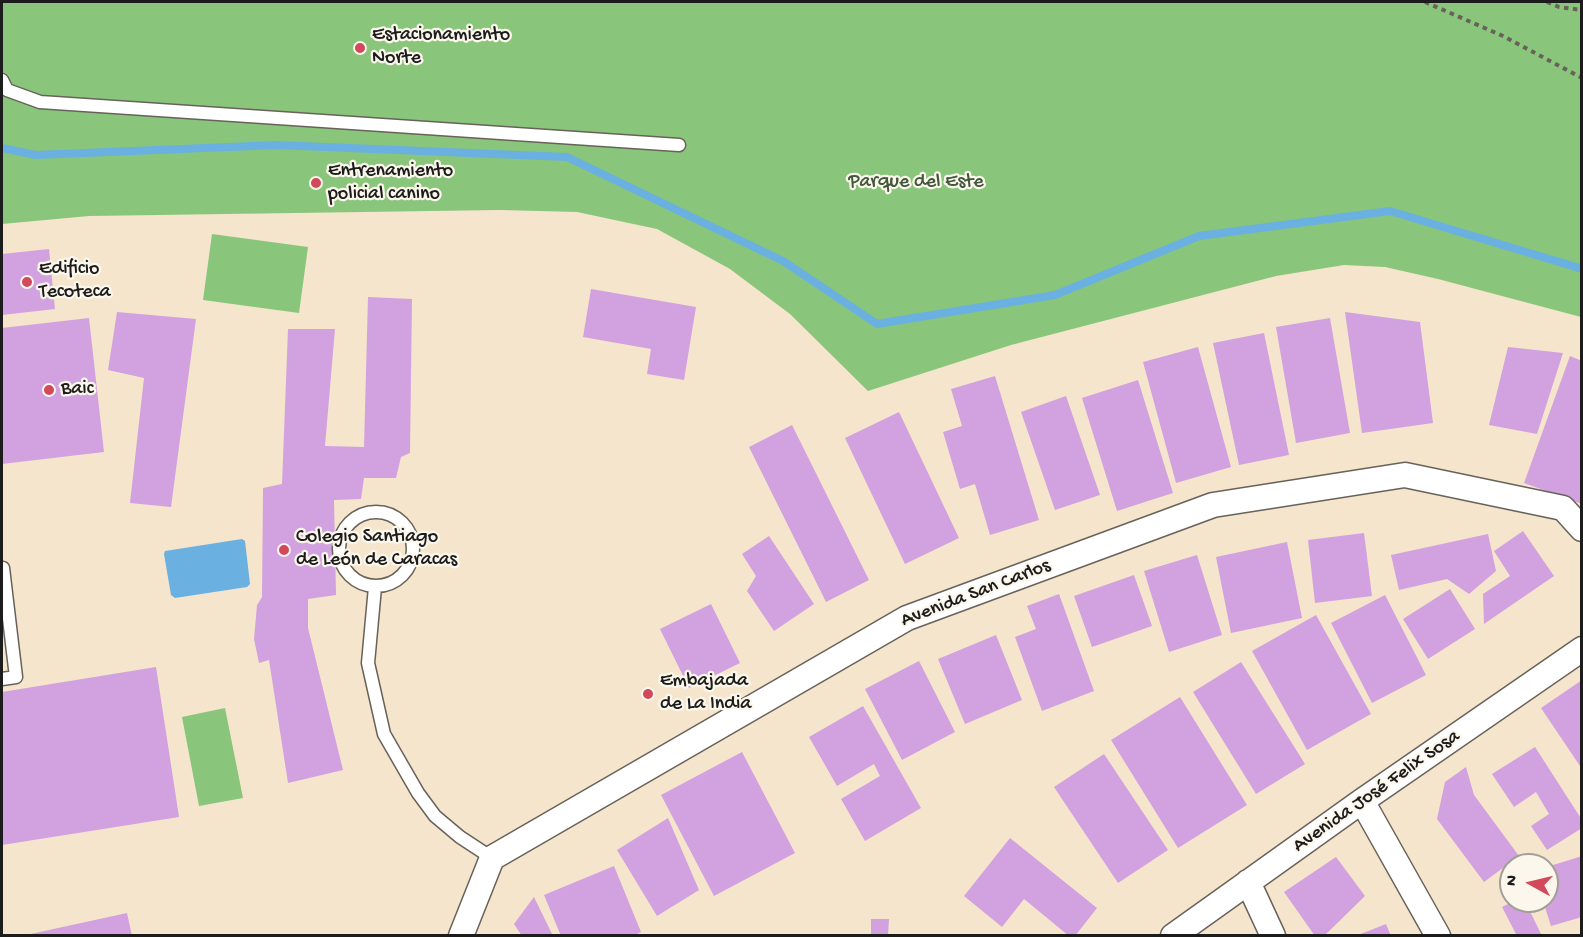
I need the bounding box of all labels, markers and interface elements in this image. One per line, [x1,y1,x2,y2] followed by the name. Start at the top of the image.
[372,24,510,71] place label: Estacionamiento Norte
[353,41,367,55] marker: Estacionamiento Norte
[328,160,453,207] place label: Entrenamiento policial canino
[848,171,984,195] park label: Parque del Este
[309,176,323,190] marker: Entrenamiento policial canino
[39,258,111,305] place label: Edificio Tecoteca
[20,275,34,289] marker: Edificio Tecoteca
[61,378,93,402] place label: Baic
[42,383,56,397] marker: Baic
[296,526,457,573] place label: Colegio Santiago de León de Caracas
[277,543,291,557] marker: Colegio Santiago de León de Caracas
[898,554,1054,634] street label: Avenida San Carlos
[660,670,751,717] place label: Embajada de La India
[641,687,655,701] marker: Embajada de La India
[1289,725,1465,859] street label: Avenida José Felix Sosa
[1499,853,1559,913] north arrow
[1503,874,1523,887] text: N

